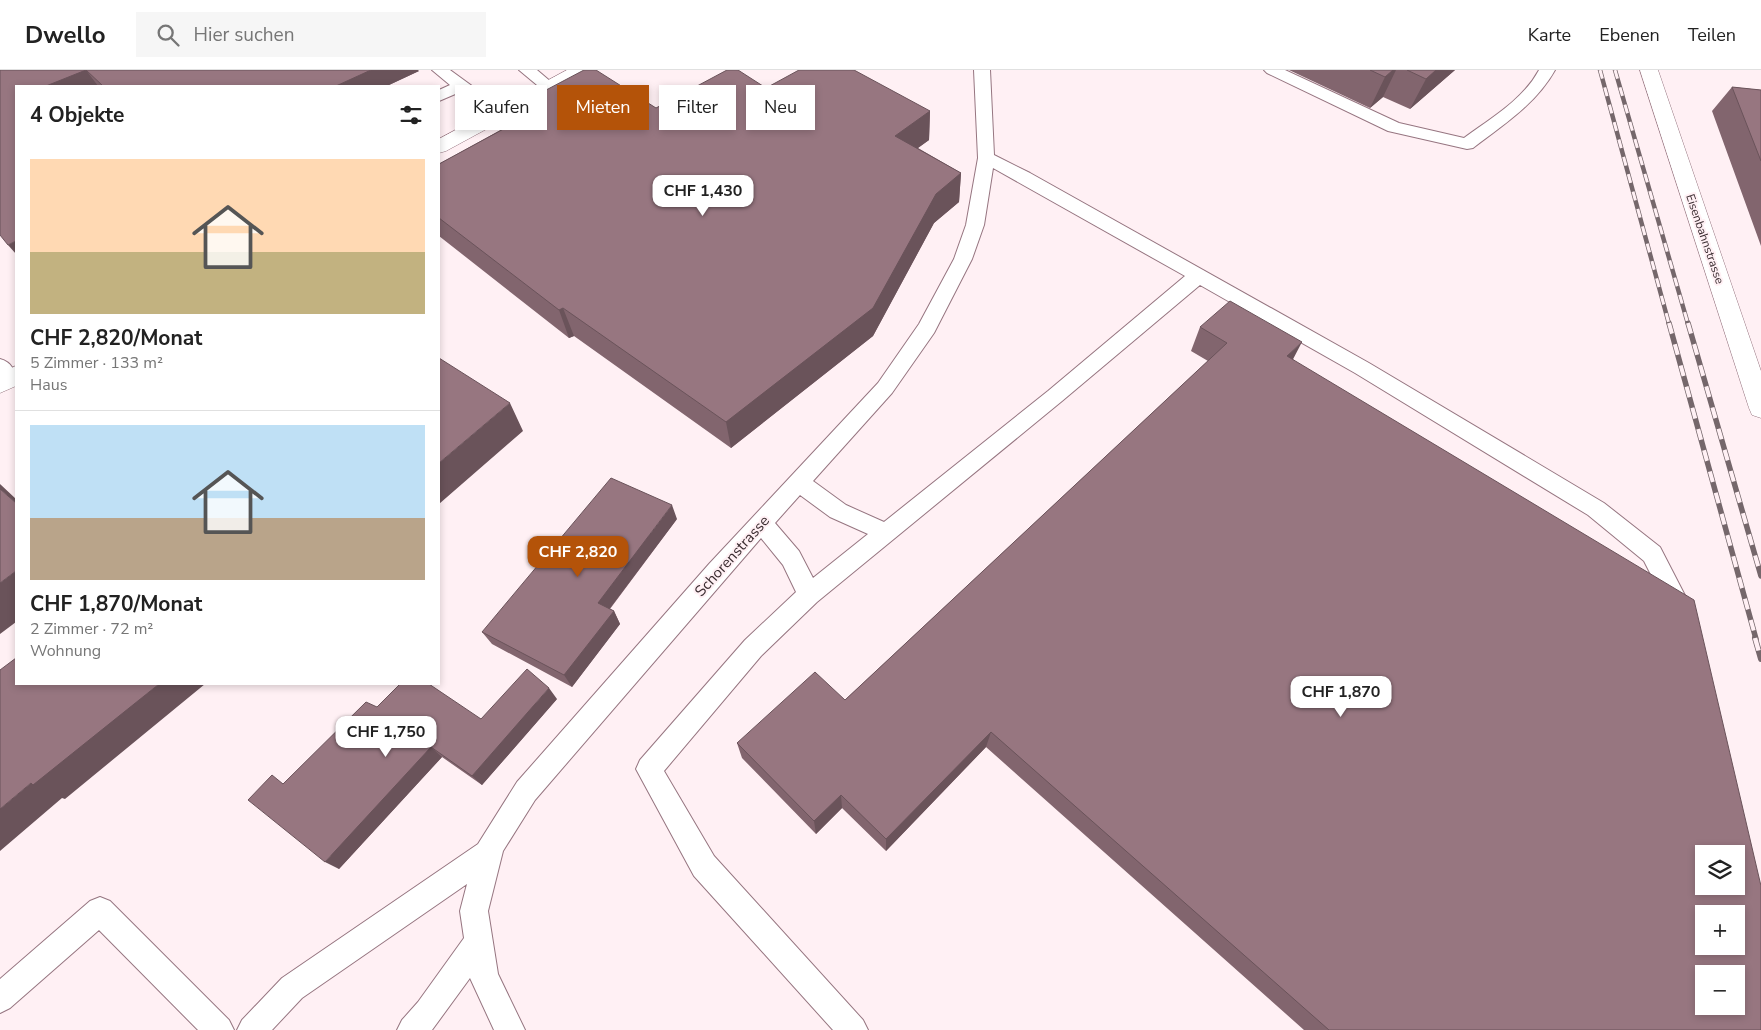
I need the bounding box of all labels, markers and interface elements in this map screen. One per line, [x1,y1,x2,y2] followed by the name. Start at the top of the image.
[136,12,486,57] search box
[25,19,106,51] text: Dwello
[154,21,182,49] icon: search
[194,22,295,48] text: Hier suchen
[1528,23,1571,47] text: Karte
[1599,23,1660,47] text: Ebenen
[1688,23,1736,47] text: Teilen
[455,85,547,130] chip: Kaufen
[557,85,649,130] chip: Mieten
[659,85,736,130] chip: Filter
[746,85,815,130] chip: Neu
[30,101,124,129] text: 4 Objekte
[397,101,425,129] icon: filters
[646,174,760,217] pin: CHF 1,430
[664,180,742,202] text: CHF 1,430
[183,192,273,282] icon: home
[1682,192,1728,286] street label: Eisenbahnstrasse
[30,324,202,352] text: CHF 2,820/Monat
[30,352,163,374] text: 5 Zimmer · 133 m²
[30,374,67,396] text: Haus
[183,457,273,547] icon: home
[690,511,774,601] street label: Schorenstrasse
[521,536,635,578] pin: CHF 2,820
[539,541,617,563] text: CHF 2,820
[30,590,202,618] text: CHF 1,870/Monat
[30,618,153,640] text: 2 Zimmer · 72 m²
[30,640,101,662] text: Wohnung
[1284,676,1398,718] pin: CHF 1,870
[1302,681,1380,703] text: CHF 1,870
[329,716,443,758] pin: CHF 1,750
[347,721,425,743] text: CHF 1,750
[1695,845,1745,1015] map controls
[1695,845,1745,895] button: layers
[1695,905,1745,955] button: +
[1695,965,1745,1015] button: −

